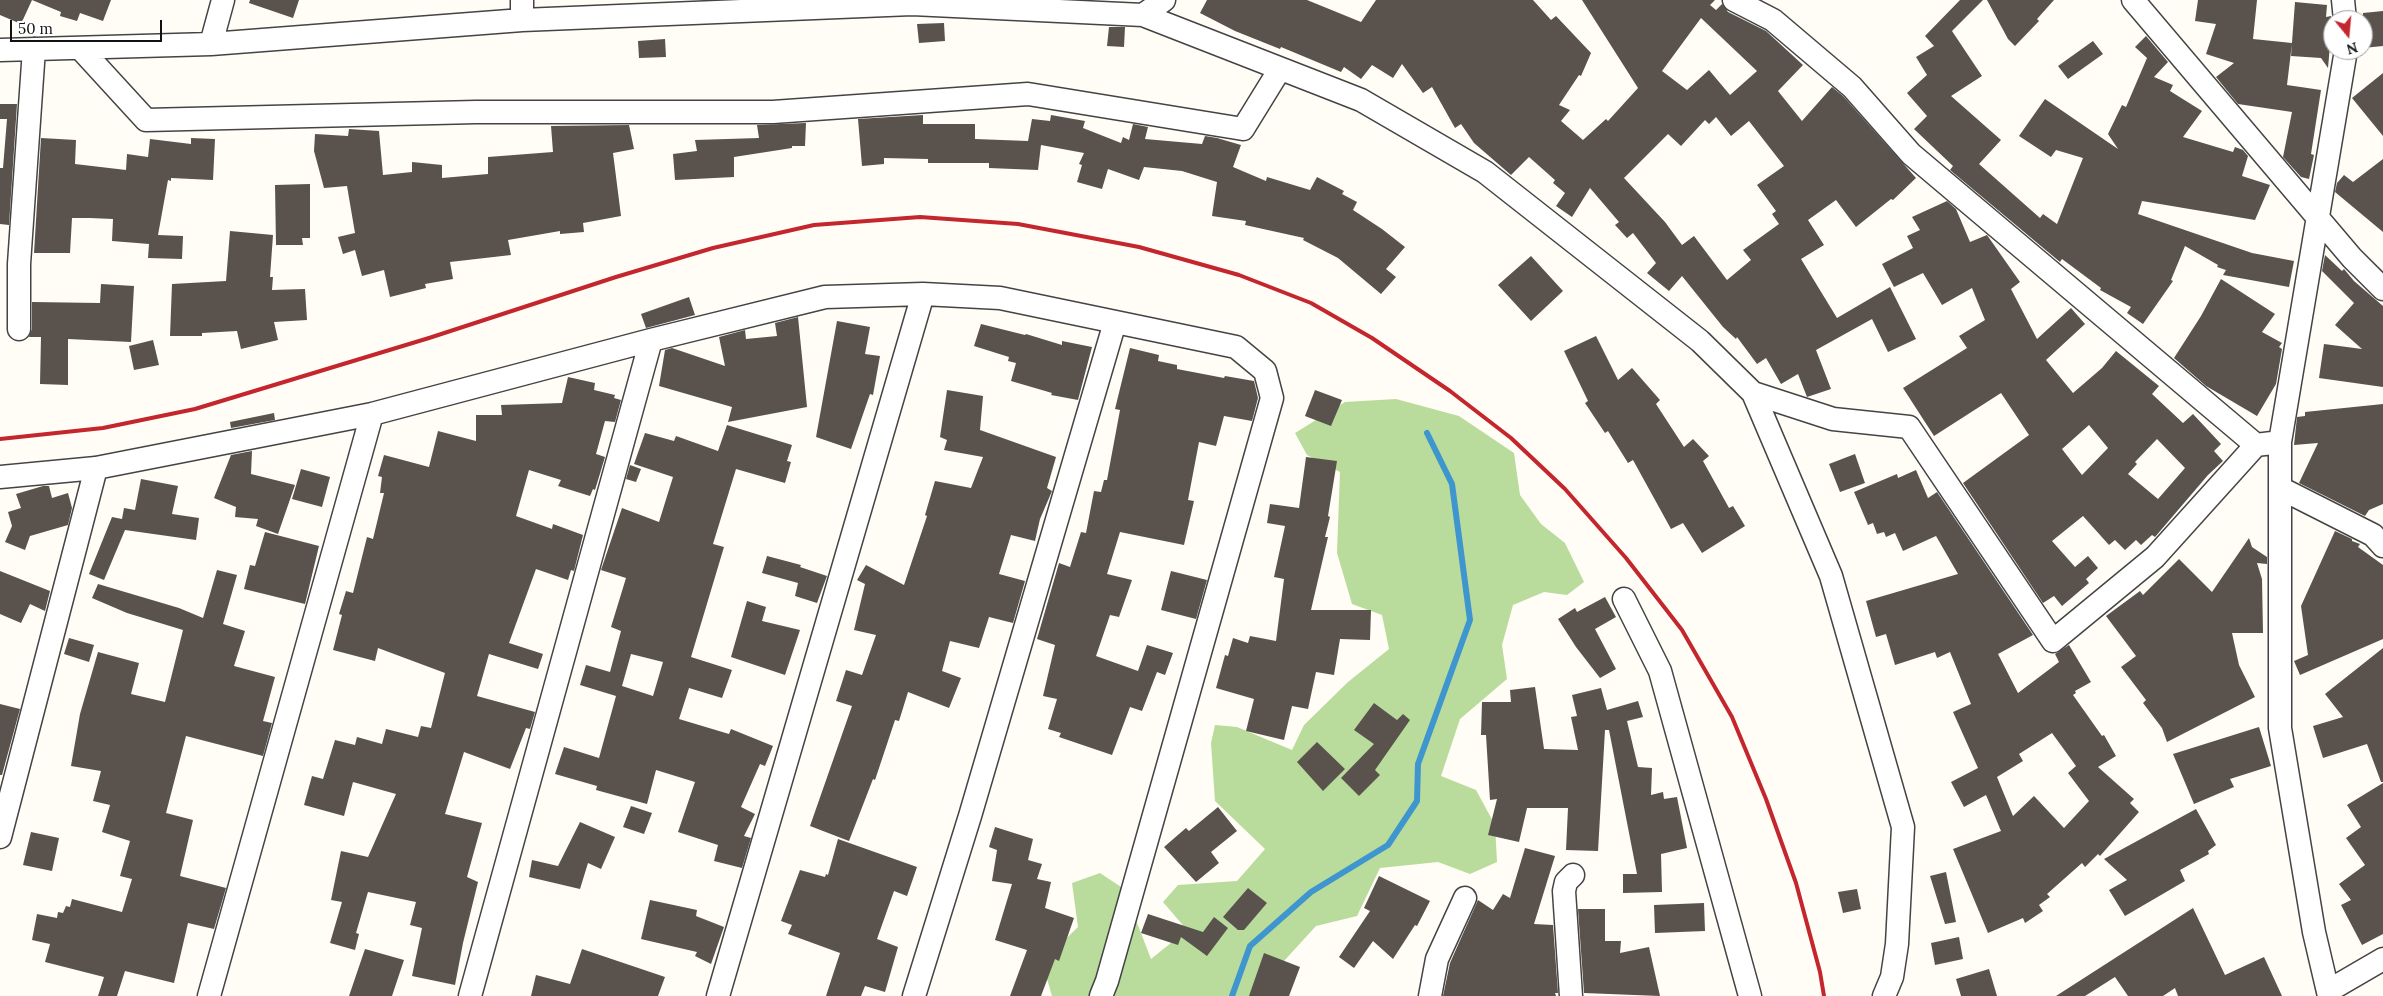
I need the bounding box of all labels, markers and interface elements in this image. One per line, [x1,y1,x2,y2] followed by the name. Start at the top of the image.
[12,10,165,42] scale bar
[2323,10,2373,60] north arrow
[18,19,53,38] text: 50 m
[2344,38,2360,59] text: N

